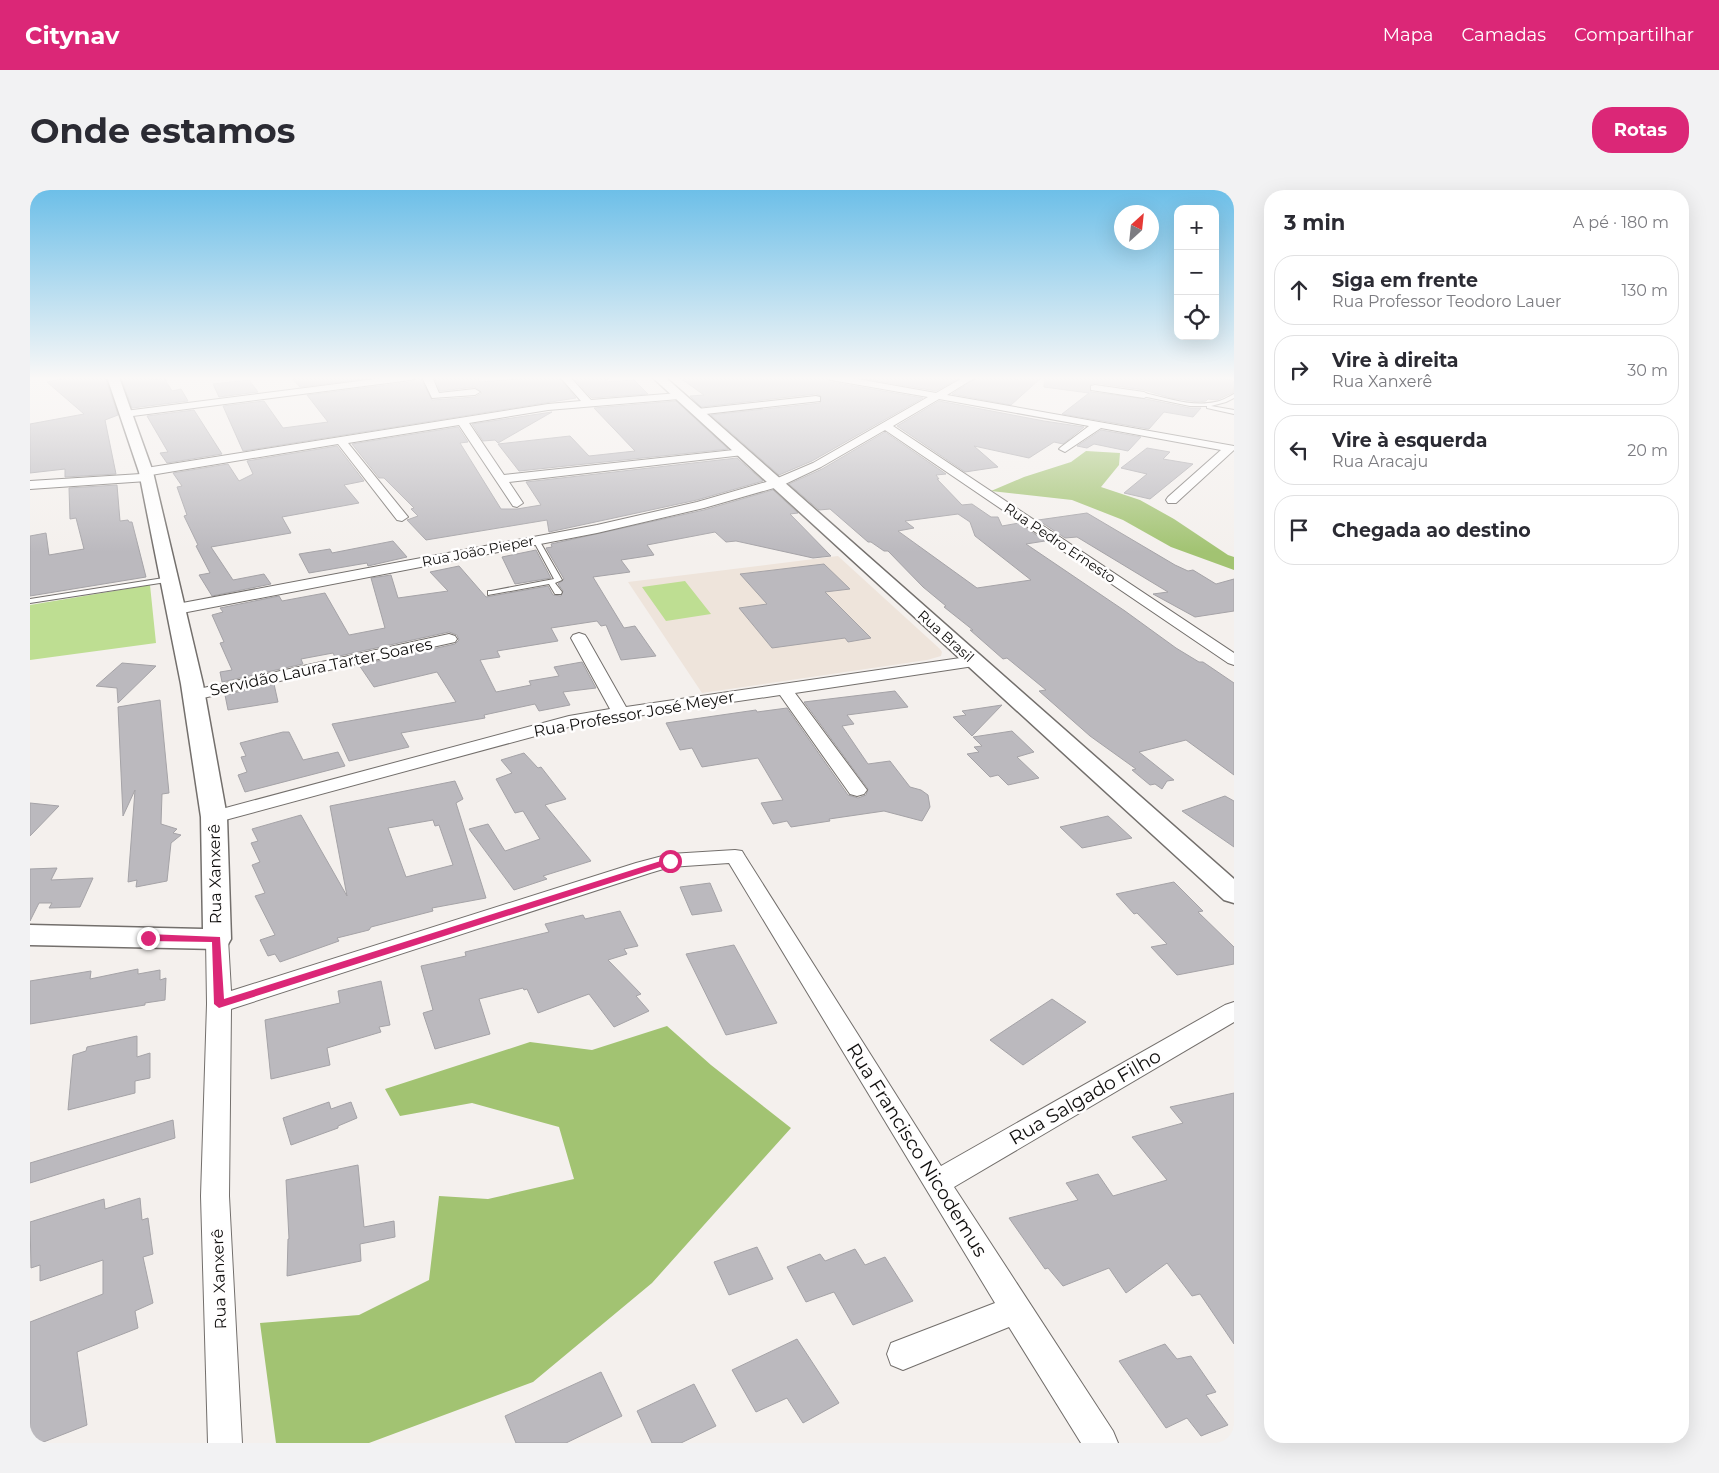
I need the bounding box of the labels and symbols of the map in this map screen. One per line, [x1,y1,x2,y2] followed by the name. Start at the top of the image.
[1114,205,1159,250] north arrow
[1001,499,1120,587] street label: Rua Pedro Ernesto
[420,531,536,571] street label: Rua João Pieper
[914,606,978,666] street label: Rua Brasil
[208,634,434,700] street label: Servidão Laura Tarter Soares
[532,687,736,741] street label: Rua Professor José Meyer
[205,824,225,924] street label: Rua Xanxerê
[659,850,682,873] route start
[137,927,160,950] route end
[842,1039,992,1261] street label: Rua Francisco Nicodemus
[1005,1044,1165,1150] street label: Rua Salgado Filho
[208,1229,230,1329] street label: Rua Xanxerê

